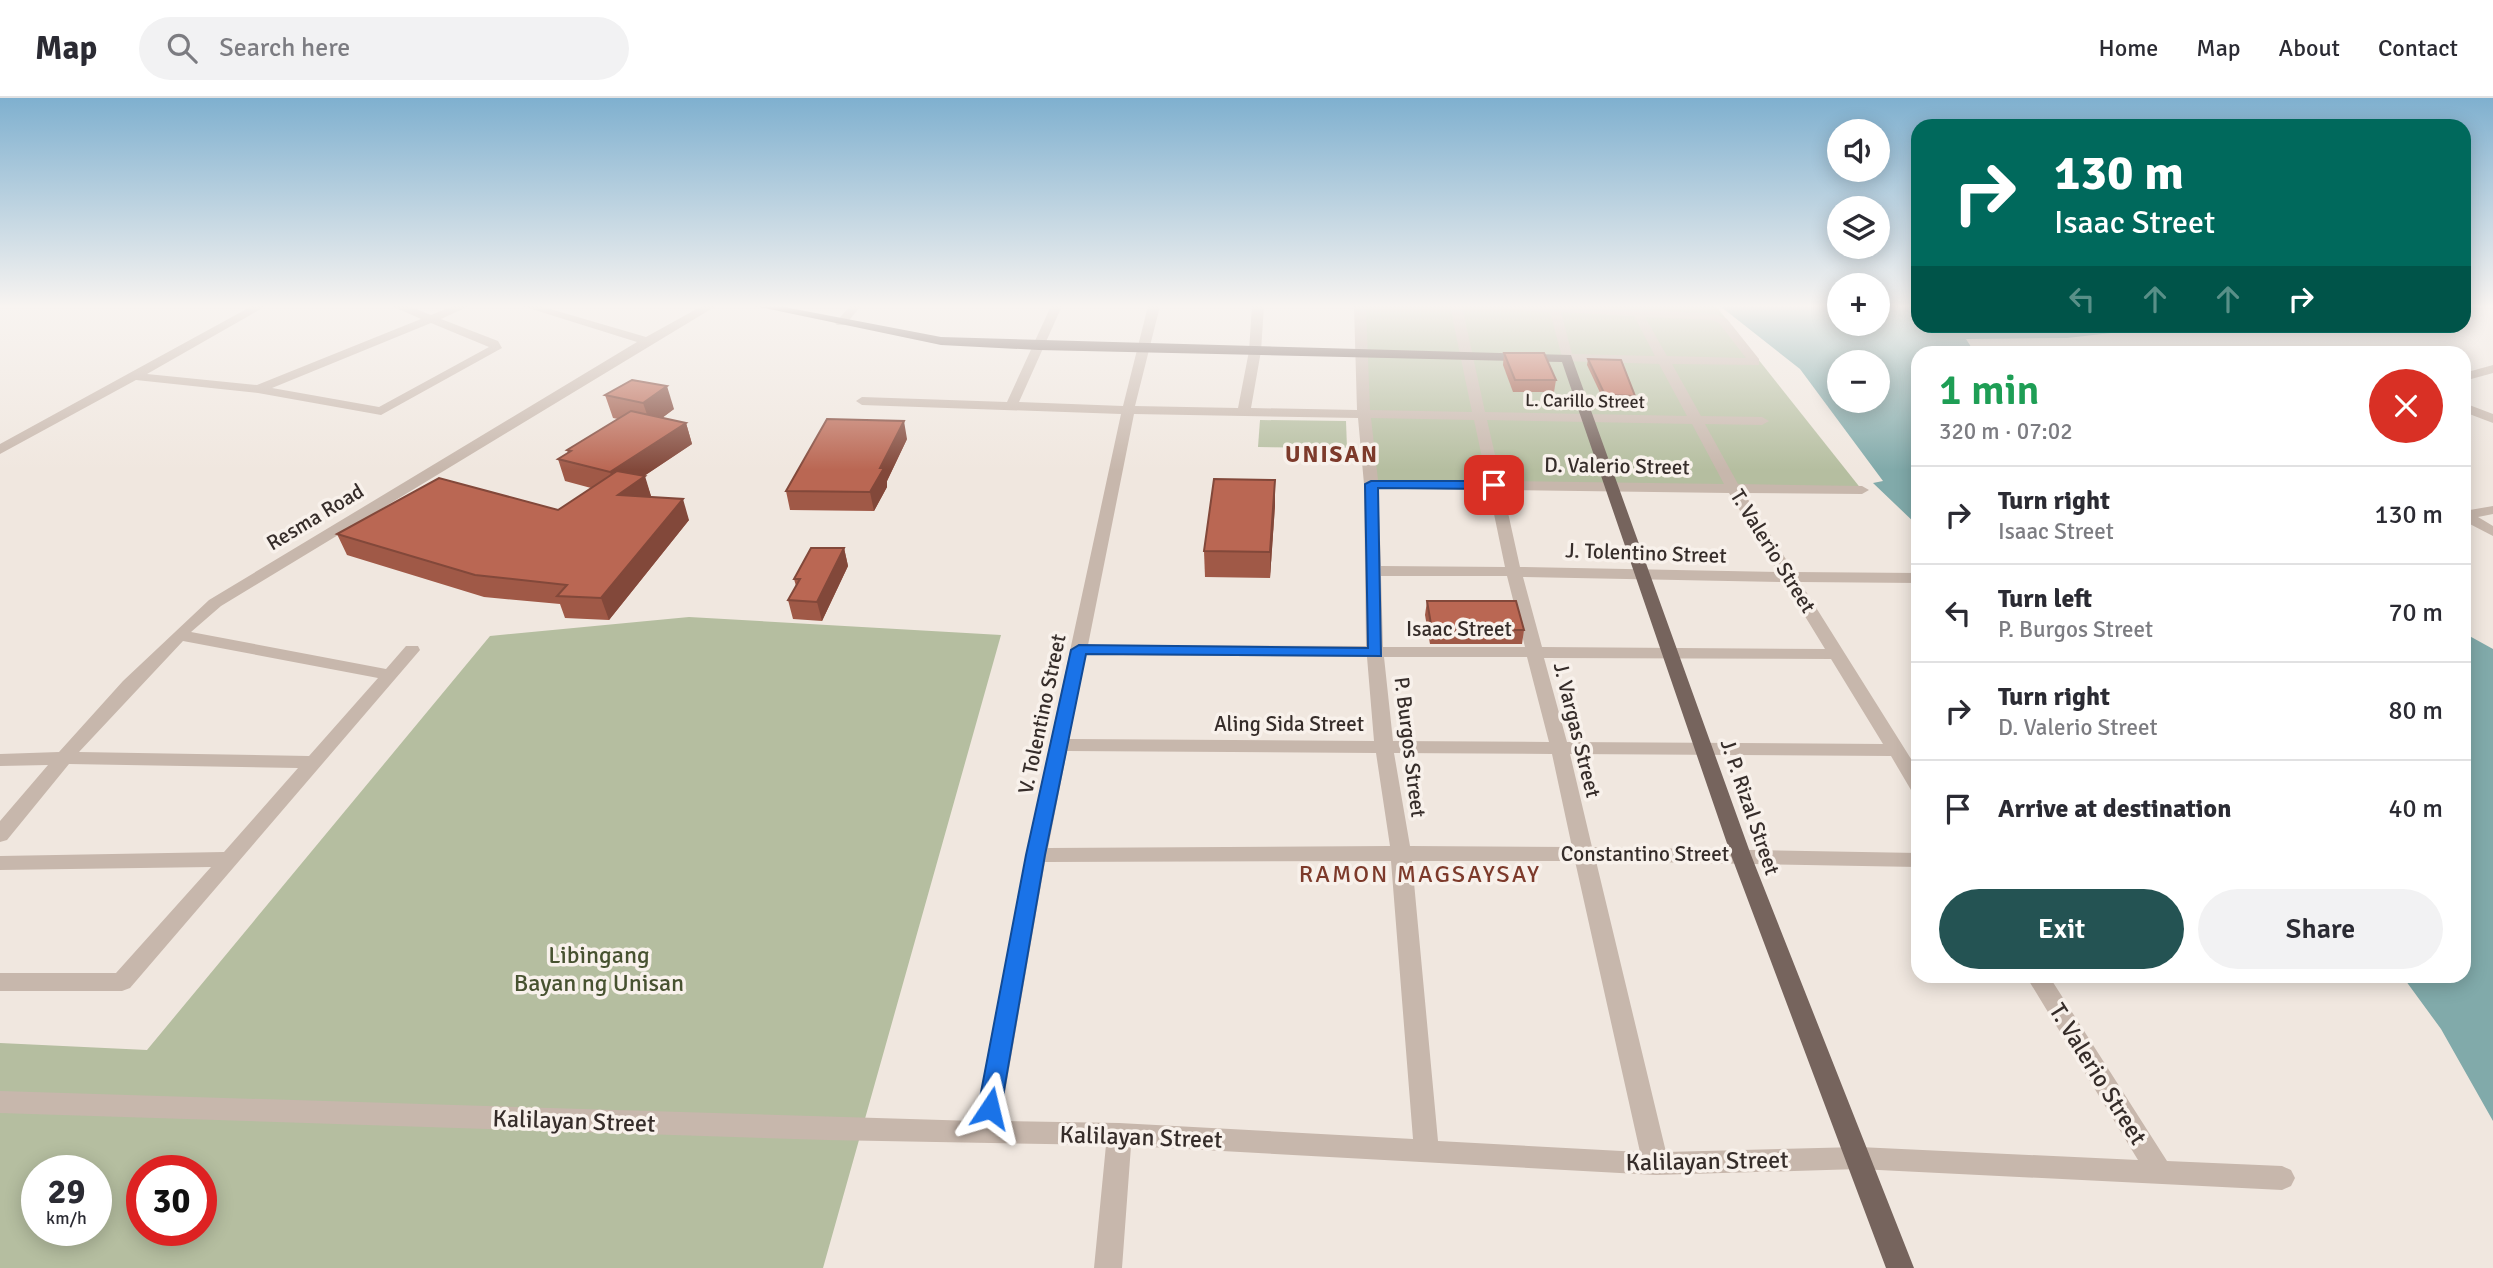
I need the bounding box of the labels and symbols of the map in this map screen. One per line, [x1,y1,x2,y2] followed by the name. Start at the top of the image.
[1525,389,1645,413] street label: L. Carillo Street
[1285,440,1379,469] district label: UNISAN
[1544,452,1690,480] street label: D. Valerio Street
[1464,455,1524,515] pin
[262,478,368,556] street label: Resma Road
[1725,484,1821,618] street label: T. Valerio Street
[1565,537,1727,569] street label: J. Tolentino Street
[1406,616,1512,642] street label: Isaac Street
[1012,632,1072,796] street label: V. Tolentino Street
[1548,660,1606,800] street label: J. Vargas Street
[1388,675,1432,819] street label: P. Burgos Street
[1214,711,1364,737] street label: Aling Sida Street
[1715,736,1785,878] street label: J. P. Rizal Street
[1561,841,1729,867] street label: Constantino Street
[1299,859,1541,889] district label: RAMON MAGSAYSAY
[514,940,684,998] park label: Libingang Bayan ng Unisan
[2043,998,2153,1150] street label: T. Valerio Street
[953,1071,1027,1145] position arrow
[492,1103,656,1139] street label: Kalilayan Street
[1059,1119,1223,1155] street label: Kalilayan Street
[1625,1145,1789,1177] street label: Kalilayan Street
[126,1155,217,1246] speed limit sign: 30

